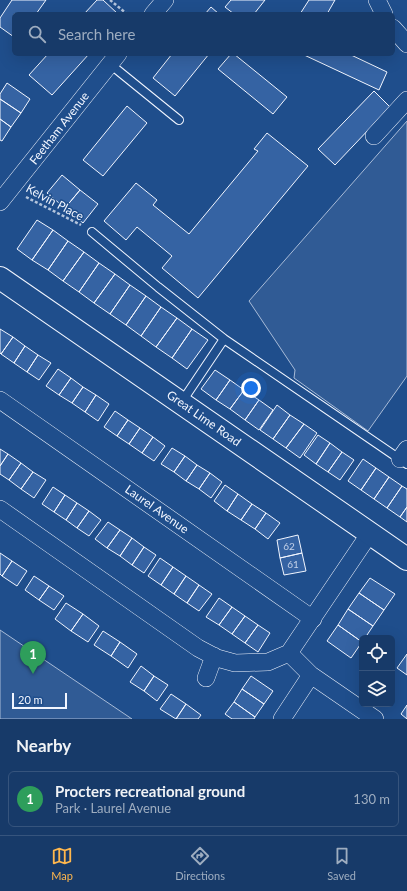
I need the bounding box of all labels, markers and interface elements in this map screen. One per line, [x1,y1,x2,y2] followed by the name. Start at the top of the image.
[12,12,395,56] search box
[26,23,48,45] icon: search
[58,25,135,43] text: Search here
[26,89,92,167] street label: Feetham Avenue
[23,180,87,224] street label: Kelvin Place
[241,378,261,398] your location
[164,387,244,449] street label: Great Lime Road
[122,481,192,537] street label: Laurel Avenue
[283,540,295,552] house number: 62
[287,558,299,570] house number: 61
[359,635,395,707] map controls
[359,635,395,671] button: locate
[20,641,46,674] pin: 1
[359,671,395,707] button: layers
[12,691,67,710] scale bar
[18,693,43,706] text: 20 m
[16,735,71,756] text: Nearby
[55,782,245,800] text: Procters recreational ground
[26,791,34,807] text: 1
[353,791,390,807] text: 130 m
[55,800,171,816] text: Park · Laurel Avenue
[51,845,73,882] tab: Map
[175,845,225,882] tab: Directions
[327,845,356,882] tab: Saved

